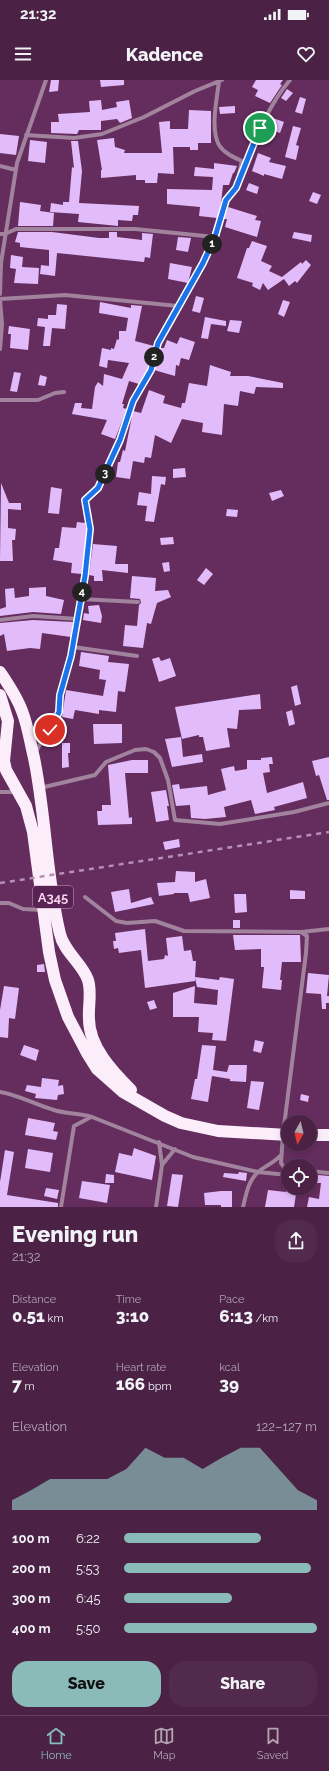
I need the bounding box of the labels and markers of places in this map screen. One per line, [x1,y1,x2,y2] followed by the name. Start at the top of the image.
[243,111,277,145] pin
[202,234,222,254] pin: 1
[144,347,164,367] pin: 2
[95,464,115,484] pin: 3
[72,582,92,602] pin: 4
[33,713,67,747] pin

